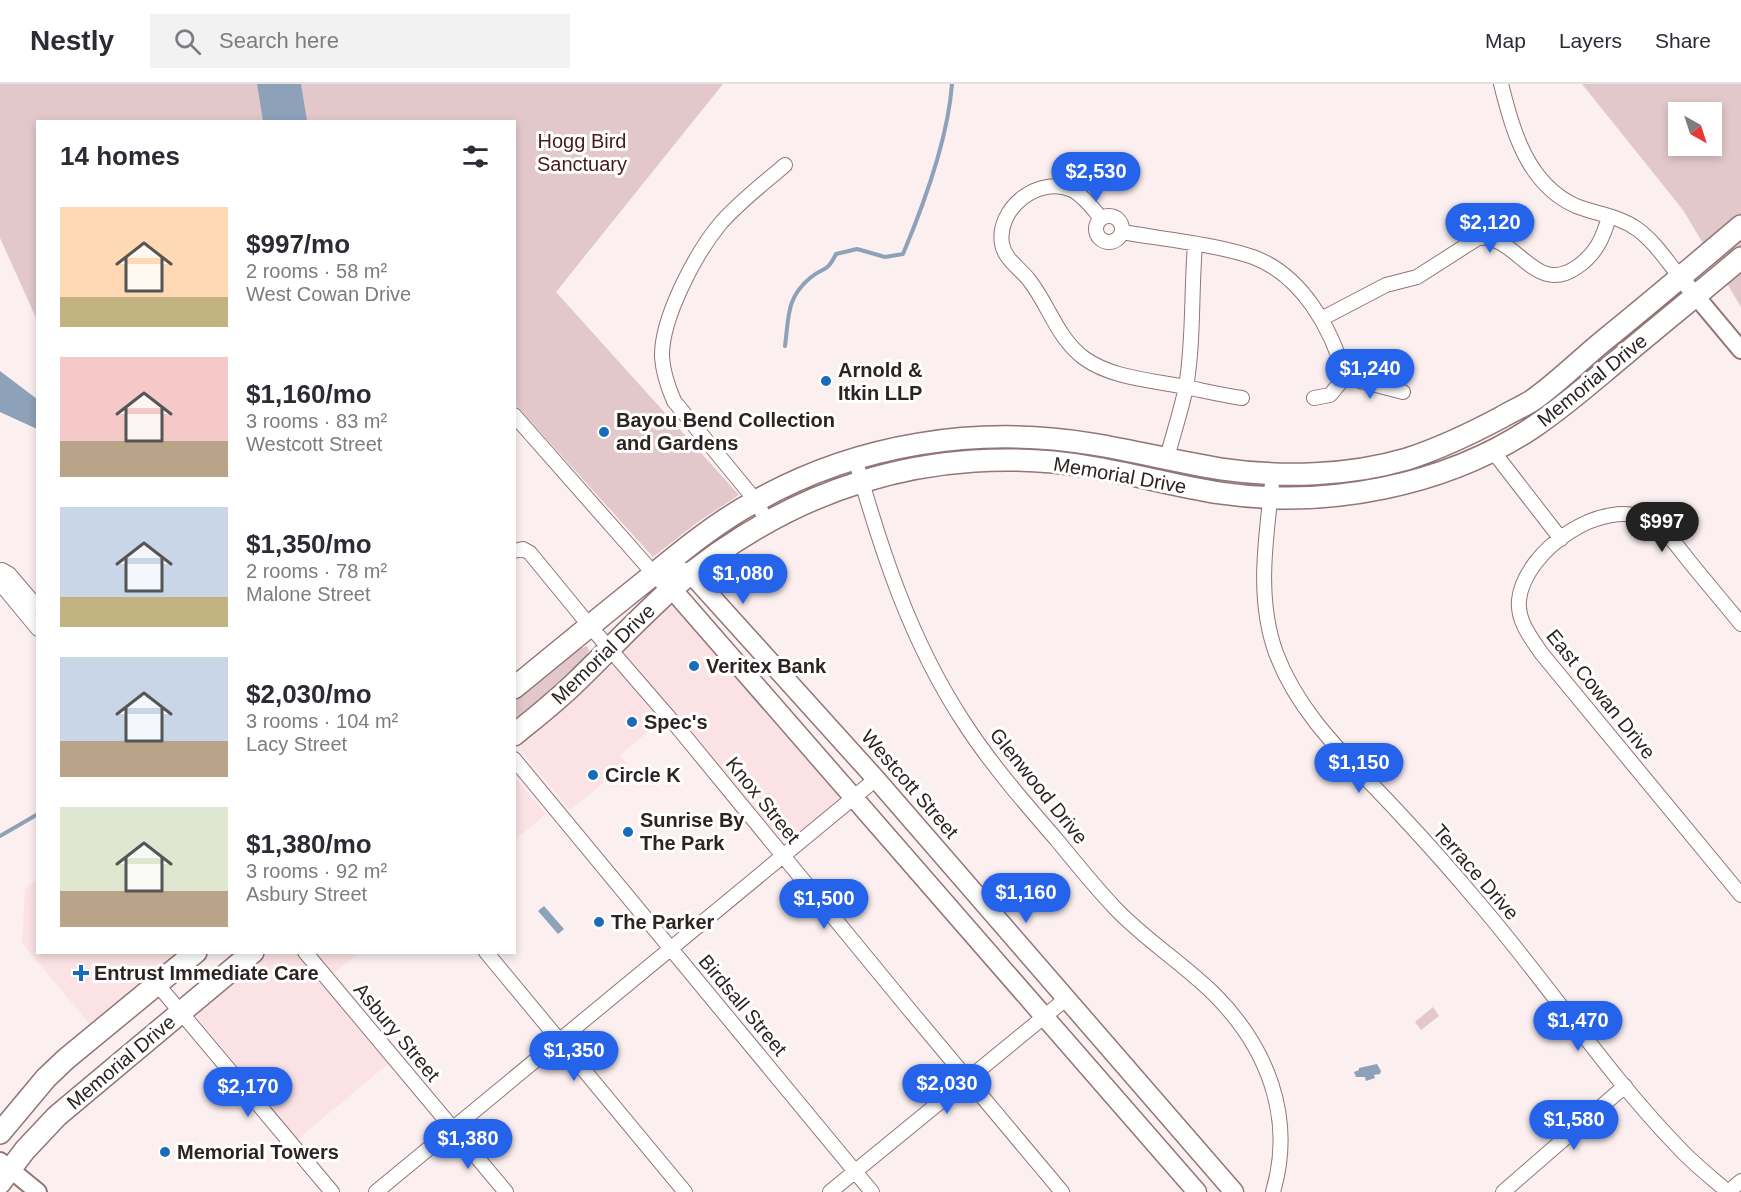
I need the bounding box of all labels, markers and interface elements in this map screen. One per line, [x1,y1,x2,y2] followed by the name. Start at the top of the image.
[150,14,570,68] search box
[30,25,114,56] text: Nestly
[171,25,204,58] icon: search
[219,28,339,53] text: Search here
[1485,29,1526,52] text: Map
[1559,29,1622,52] text: Layers
[1655,29,1711,52] text: Share
[1668,102,1722,156] north arrow
[1668,102,1722,156] map controls
[537,130,627,175] park label: Hogg Bird Sanctuary
[459,140,492,173] icon: filters
[60,141,180,171] text: 14 homes
[1047,152,1145,203] pin: $2,530
[1065,160,1127,182] text: $2,530
[1441,203,1539,254] pin: $2,120
[1459,211,1521,233] text: $2,120
[246,229,350,259] text: $997/mo
[108,231,180,303] icon: home
[246,260,387,282] text: 2 rooms · 58 m²
[246,283,411,305] text: West Cowan Drive
[1533,329,1651,431] street label: Memorial Drive
[1321,349,1419,400] pin: $1,240
[1339,357,1401,379] text: $1,240
[838,359,922,404] place label: Arnold & Itkin LLP
[819,374,833,388] marker: Arnold & Itkin LLP
[246,379,372,409] text: $1,160/mo
[108,381,180,453] icon: home
[616,409,835,454] place label: Bayou Bend Collection and Gardens
[246,410,387,432] text: 3 rooms · 83 m²
[597,425,611,439] marker: Bayou Bend Collection and Gardens
[246,433,382,455] text: Westcott Street
[1052,452,1188,498] street label: Memorial Drive
[1626,502,1698,553] pin: $997
[1640,510,1684,532] text: $997
[246,529,372,559] text: $1,350/mo
[108,531,180,603] icon: home
[694,554,792,605] pin: $1,080
[246,560,387,582] text: 2 rooms · 78 m²
[712,562,774,584] text: $1,080
[246,583,371,605] text: Malone Street
[547,599,659,709] street label: Memorial Drive
[1542,625,1660,763] street label: East Cowan Drive
[706,655,827,677] place label: Veritex Bank
[687,659,701,673] marker: Veritex Bank
[246,679,372,709] text: $2,030/mo
[108,681,180,753] icon: home
[246,710,398,732] text: 3 rooms · 104 m²
[644,711,708,733] place label: Spec's
[625,715,639,729] marker: Spec's
[986,724,1092,848] street label: Glenwood Drive
[857,725,963,843] street label: Westcott Street
[246,733,347,755] text: Lacy Street
[1310,743,1408,794] pin: $1,150
[1328,751,1390,773] text: $1,150
[722,752,805,848] street label: Knox Street
[605,764,681,786] place label: Circle K
[586,768,600,782] marker: Circle K
[640,809,745,854] place label: Sunrise By The Park
[1429,820,1523,924] street label: Terrace Drive
[621,825,635,839] marker: Sunrise By The Park
[246,829,372,859] text: $1,380/mo
[108,831,180,903] icon: home
[246,860,387,882] text: 3 rooms · 92 m²
[977,873,1075,924] pin: $1,160
[775,879,873,930] pin: $1,500
[995,881,1057,903] text: $1,160
[246,883,367,905] text: Asbury Street
[793,887,855,909] text: $1,500
[611,911,715,933] place label: The Parker
[592,915,606,929] marker: The Parker
[695,950,792,1060] street label: Birdsall Street
[94,962,319,984] place label: Entrust Immediate Care
[72,964,90,982] marker: Entrust Immediate Care
[350,979,445,1086] street label: Asbury Street
[1529,1001,1627,1052] pin: $1,470
[1547,1009,1609,1031] text: $1,470
[62,1010,180,1114] street label: Memorial Drive
[525,1031,623,1082] pin: $1,350
[543,1039,605,1061] text: $1,350
[898,1064,996,1115] pin: $2,030
[199,1067,297,1118] pin: $2,170
[916,1072,978,1094] text: $2,030
[217,1075,279,1097] text: $2,170
[1525,1100,1623,1151] pin: $1,580
[1543,1108,1605,1130] text: $1,580
[419,1119,517,1170] pin: $1,380
[437,1127,499,1149] text: $1,380
[177,1141,339,1163] place label: Memorial Towers
[158,1145,172,1159] marker: Memorial Towers

